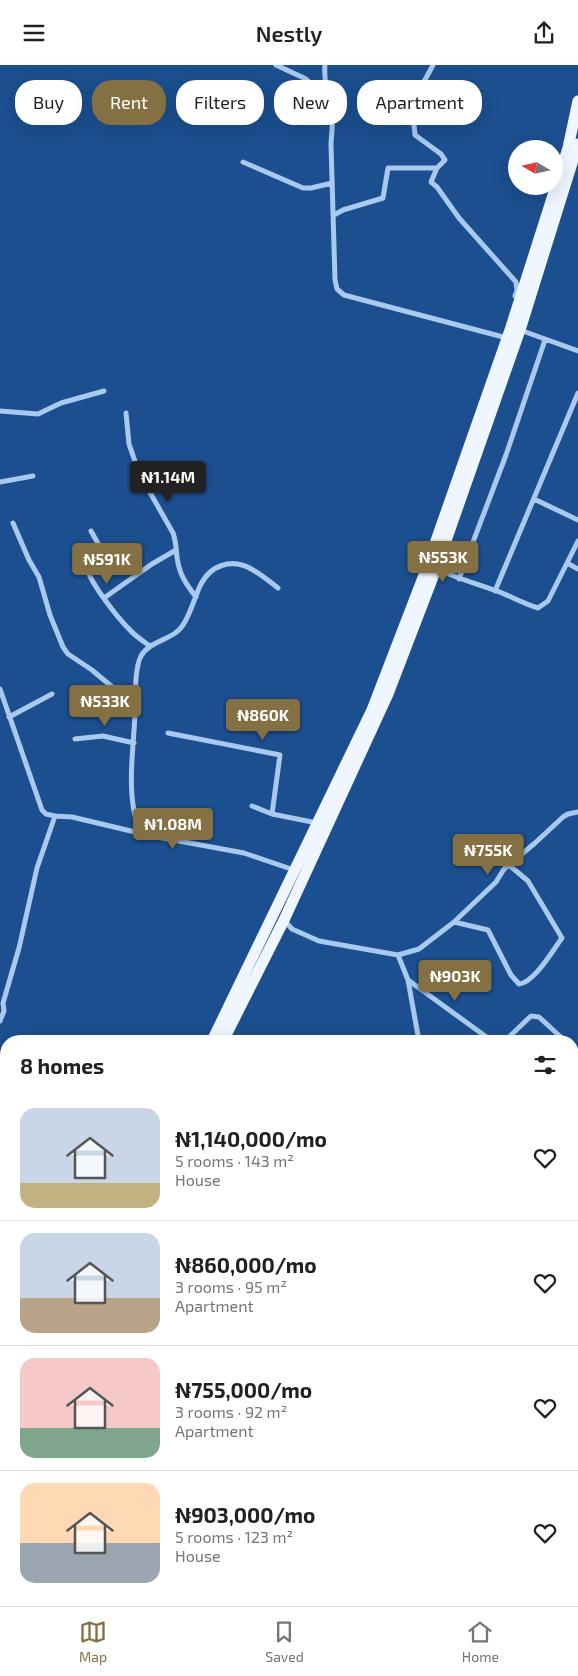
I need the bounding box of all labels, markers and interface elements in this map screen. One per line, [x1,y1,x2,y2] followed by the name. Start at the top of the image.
[20,19,48,47] icon: menu
[530,19,558,47] icon: share
[256,20,322,46] text: Nestly
[15,80,82,125] chip: Buy
[92,80,166,125] chip: Rent
[176,80,264,125] chip: Filters
[274,80,347,125] chip: New
[357,80,482,125] chip: Apartment
[508,140,562,195] north arrow
[508,140,563,195] map controls
[127,461,209,503] pin: ₦1.14M
[141,467,195,486] text: ₦1.14M
[408,541,478,583] pin: ₦553K
[72,543,142,585] pin: ₦591K
[418,547,468,566] text: ₦553K
[83,549,131,568] text: ₦591K
[70,685,140,727] pin: ₦533K
[80,691,130,710] text: ₦533K
[228,699,298,741] pin: ₦860K
[237,705,289,724] text: ₦860K
[132,807,214,850] pin: ₦1.08M
[144,814,202,833] text: ₦1.08M
[453,833,523,876] pin: ₦755K
[464,840,512,859] text: ₦755K
[420,959,490,1002] pin: ₦903K
[429,966,481,985] text: ₦903K
[531,1051,559,1079] icon: filters
[20,1053,104,1078] text: 8 homes
[175,1126,327,1151] text: ₦1,140,000/mo
[60,1128,120,1188] icon: home
[531,1144,559,1172] icon: heart
[175,1151,294,1170] text: 5 rooms · 143 m²
[175,1170,221,1189] text: House
[175,1252,317,1277] text: ₦860,000/mo
[60,1253,120,1313] icon: home
[531,1269,559,1297] icon: heart
[175,1277,287,1296] text: 3 rooms · 95 m²
[175,1296,254,1315] text: Apartment
[175,1377,312,1402] text: ₦755,000/mo
[60,1378,120,1438] icon: home
[531,1394,559,1422] icon: heart
[175,1402,287,1421] text: 3 rooms · 92 m²
[175,1421,254,1440] text: Apartment
[175,1502,315,1527] text: ₦903,000/mo
[60,1503,120,1563] icon: home
[531,1519,559,1547] icon: heart
[175,1527,293,1546] text: 5 rooms · 123 m²
[175,1546,221,1565] text: House
[79,1618,107,1665] tab: Map
[265,1618,304,1665] tab: Saved
[462,1618,499,1665] tab: Home

